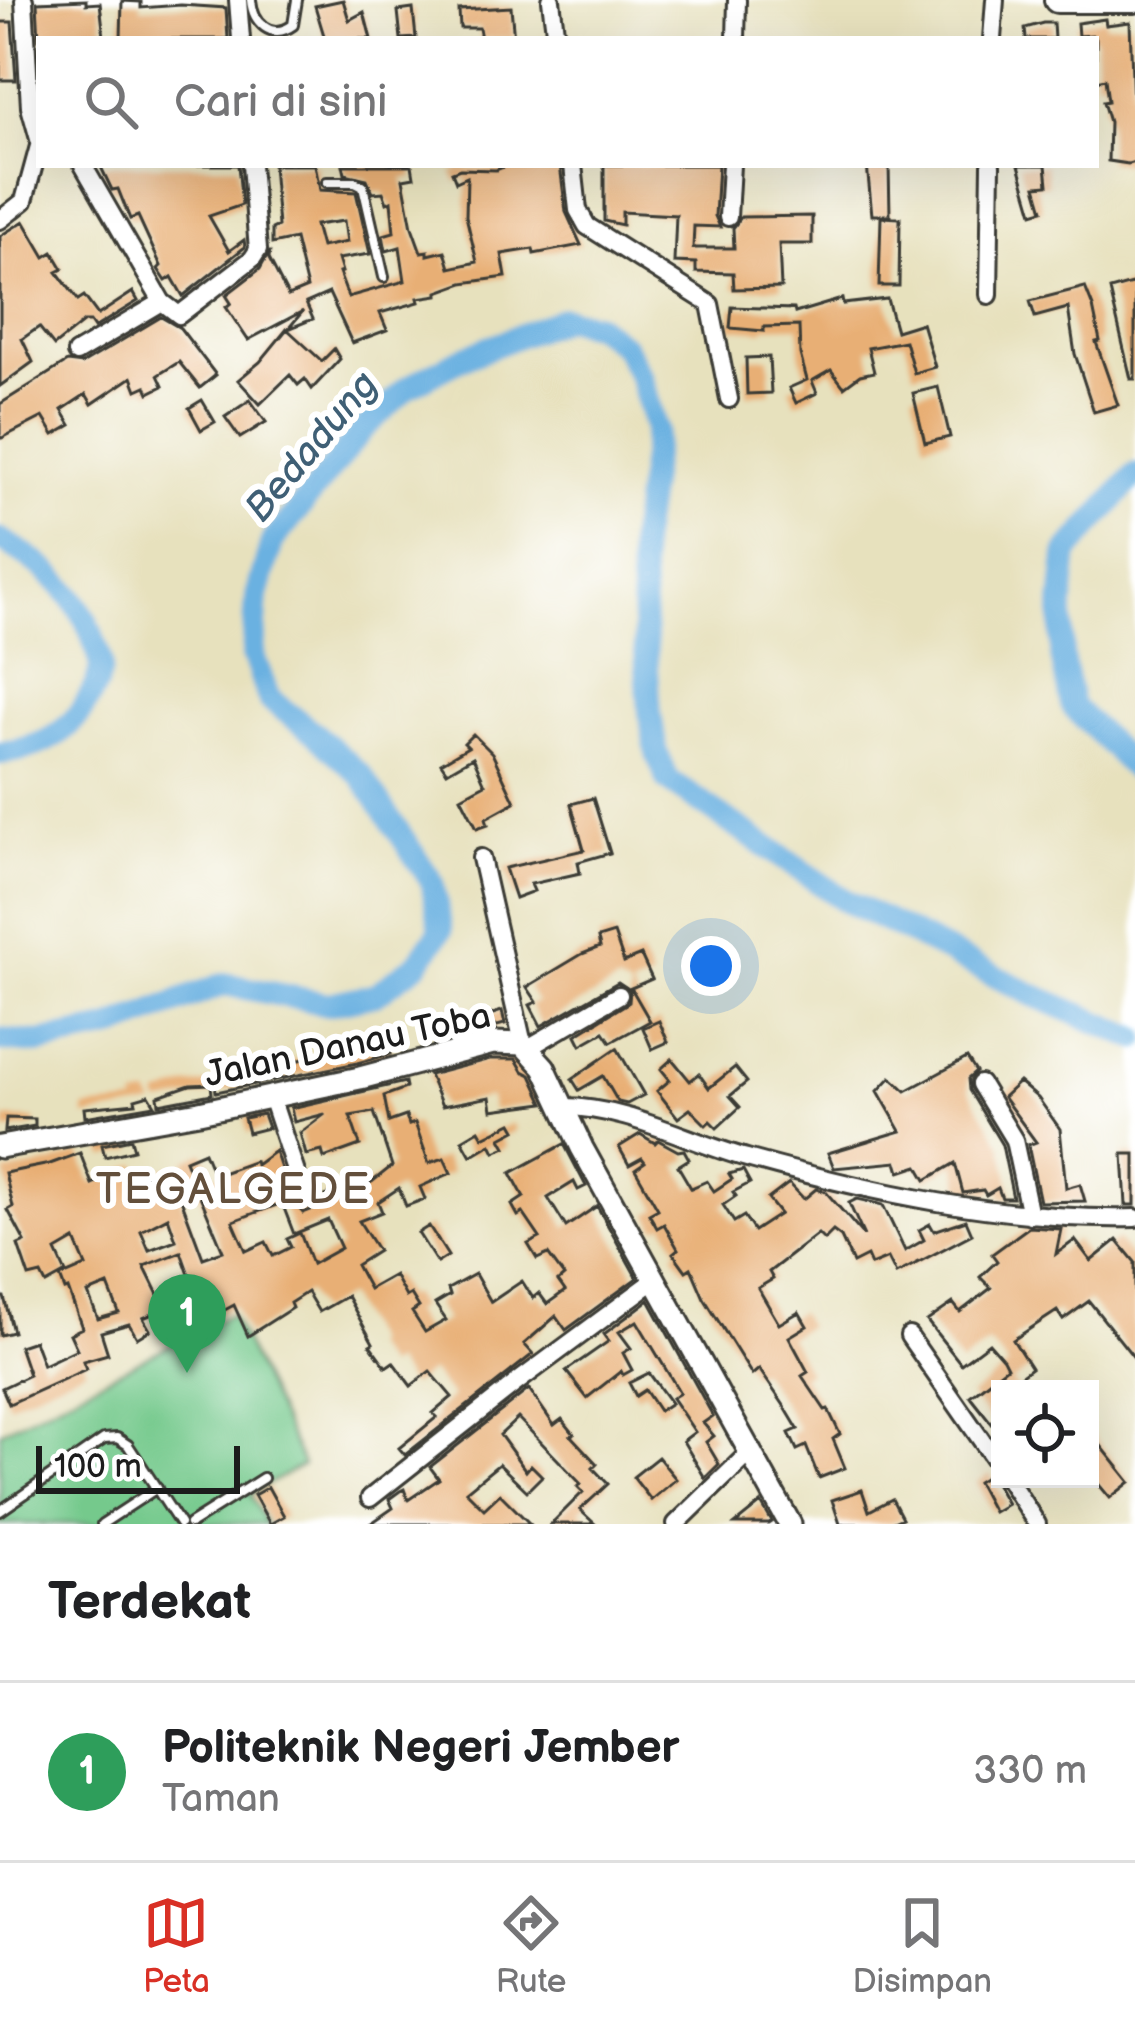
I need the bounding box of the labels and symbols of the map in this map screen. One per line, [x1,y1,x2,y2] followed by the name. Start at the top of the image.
[236,362,388,532] water label: Bedadung
[681,936,741,996] your location
[201,995,495,1097] street label: Jalan Danau Toba
[96,1165,372,1216] district label: TEGALGEDE
[148,1274,226,1373] pin: 1
[36,1440,240,1493] scale bar

